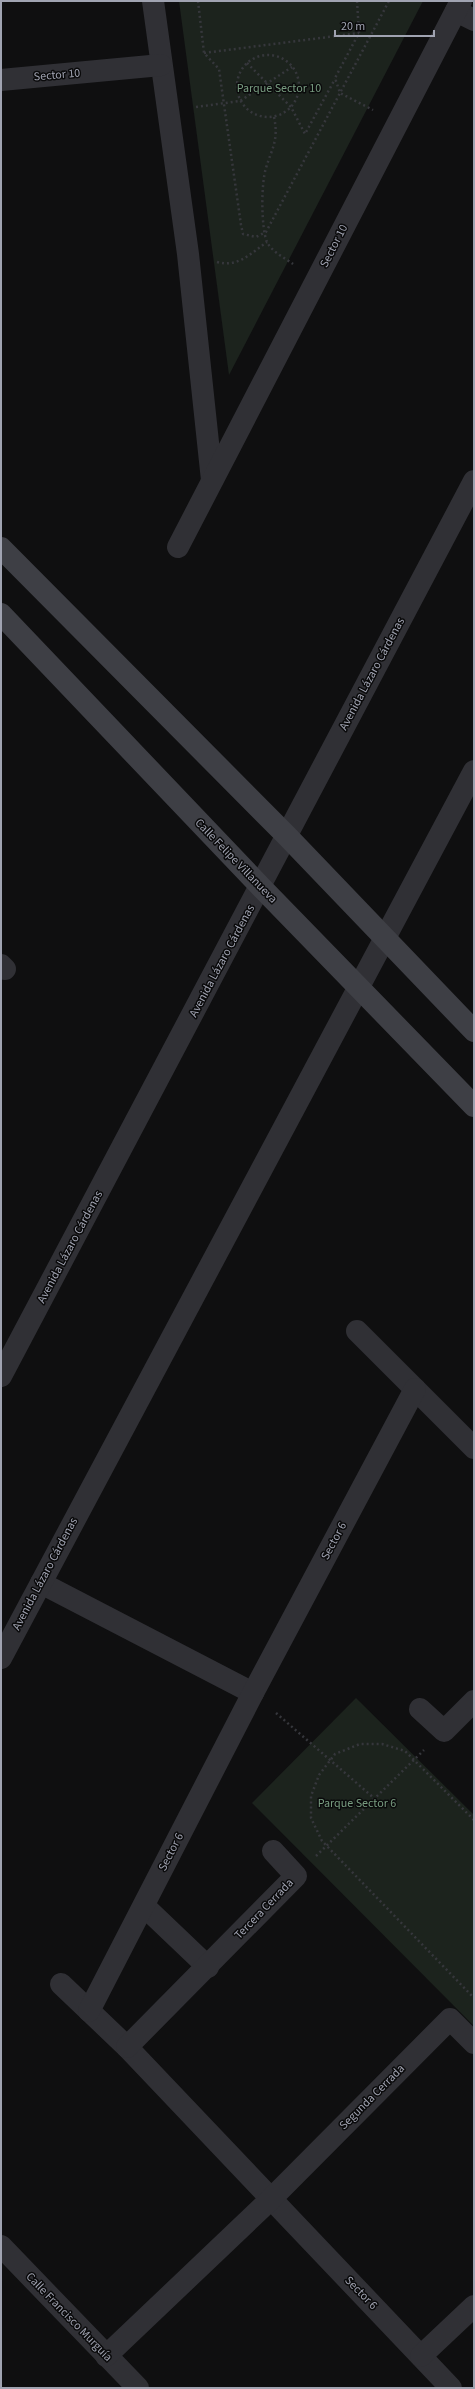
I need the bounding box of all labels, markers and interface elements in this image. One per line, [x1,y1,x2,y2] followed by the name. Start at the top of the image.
[335,12,434,38] scale bar
[341,18,365,35] text: 20 m
[33,64,81,85] street label: Sector 10
[237,80,321,97] park label: Parque Sector 10
[316,221,352,271] street label: Sector 10
[335,615,409,733] street label: Avenida Lázaro Cárdenas
[191,815,281,907] street label: Calle Felipe Villanueva
[185,902,259,1020] street label: Avenida Lázaro Cárdenas
[33,1188,107,1306] street label: Avenida Lázaro Cárdenas
[8,1515,82,1633] street label: Avenida Lázaro Cárdenas
[317,1519,351,1563] street label: Sector 6
[318,1795,396,1812] park label: Parque Sector 6
[154,1830,188,1874] street label: Sector 6
[231,1875,297,1943] street label: Tercera Cerrada
[336,2061,408,2133] street label: Segunda Cerrada
[22,2269,116,2365] street label: Calle Francisco Murguía
[341,2272,381,2314] street label: Sector 6

